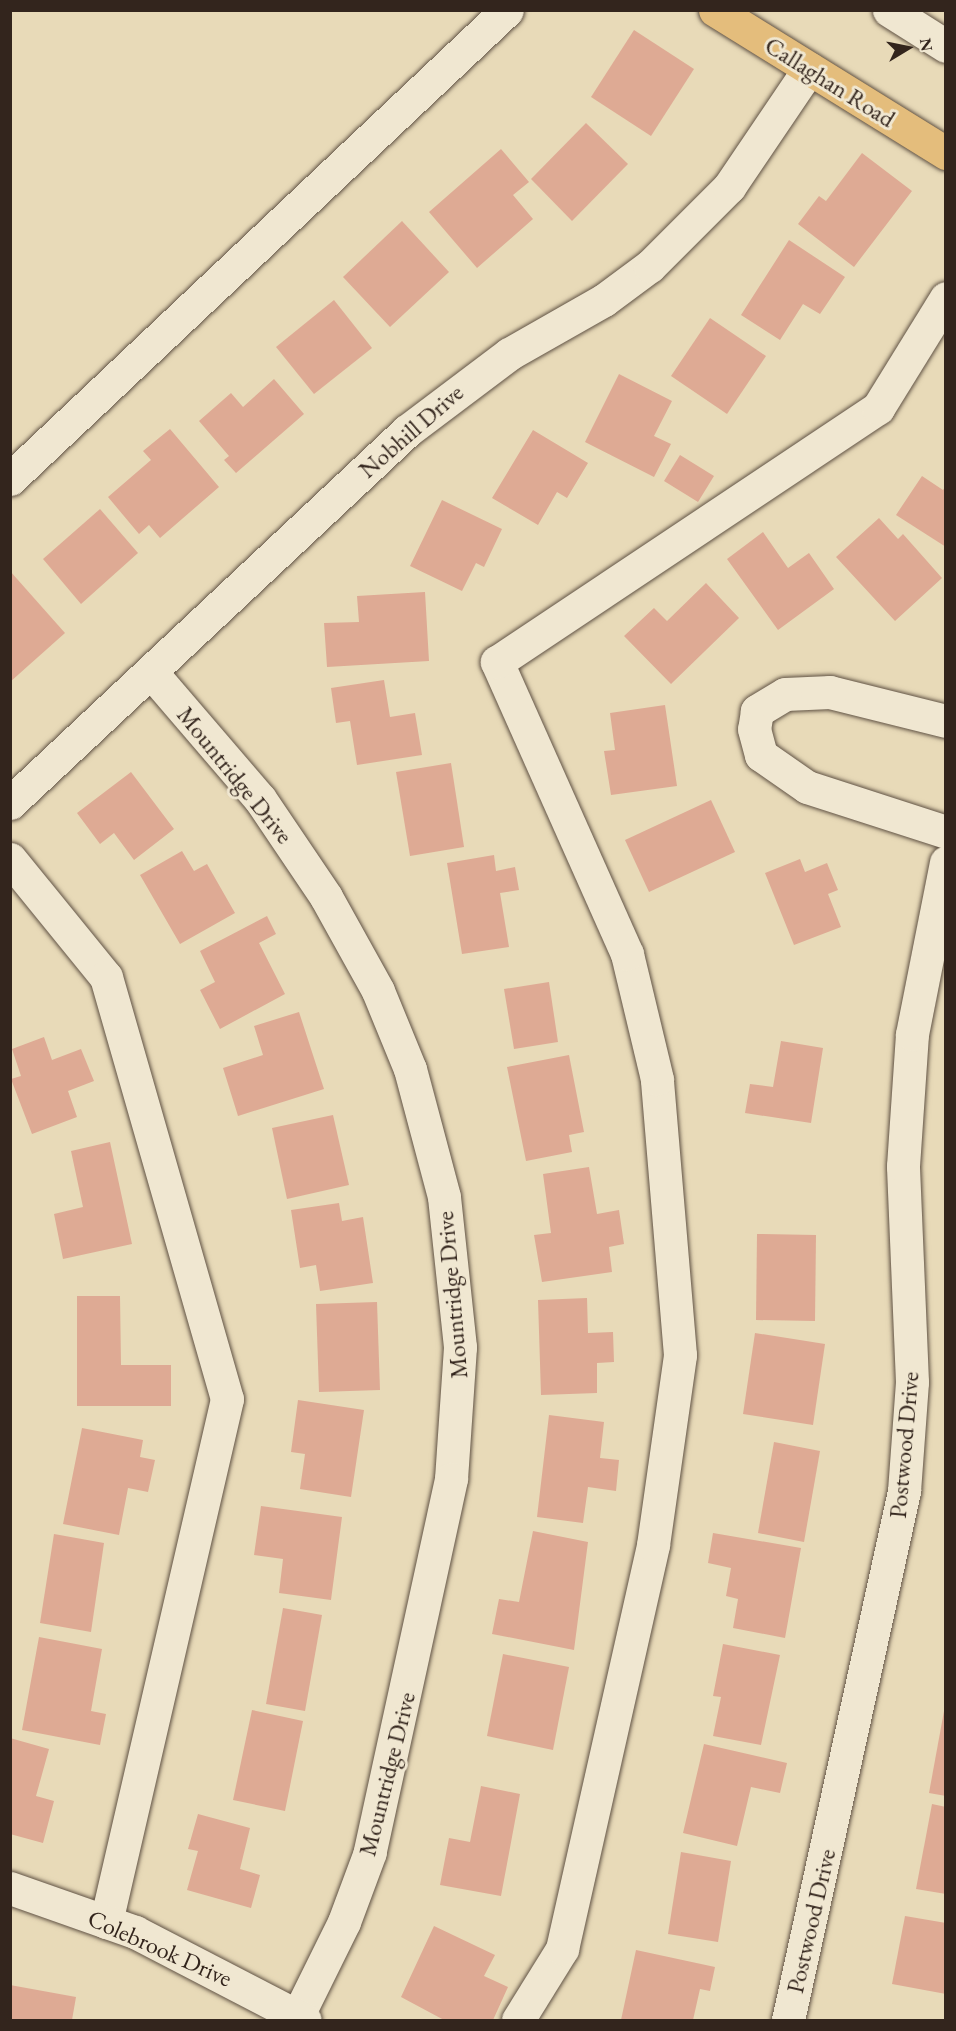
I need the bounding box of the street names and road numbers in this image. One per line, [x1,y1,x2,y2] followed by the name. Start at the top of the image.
[760,31,900,133] street label: Callaghan Road
[353,378,469,484] street label: Nobhill Drive
[171,701,299,849] street label: Mountridge Drive
[430,1210,474,1380] street label: Mountridge Drive
[883,1371,925,1519] street label: Postwood Drive
[353,1689,421,1859] street label: Mountridge Drive
[780,1846,842,1996] street label: Postwood Drive
[83,1903,237,1993] street label: Colebrook Drive

